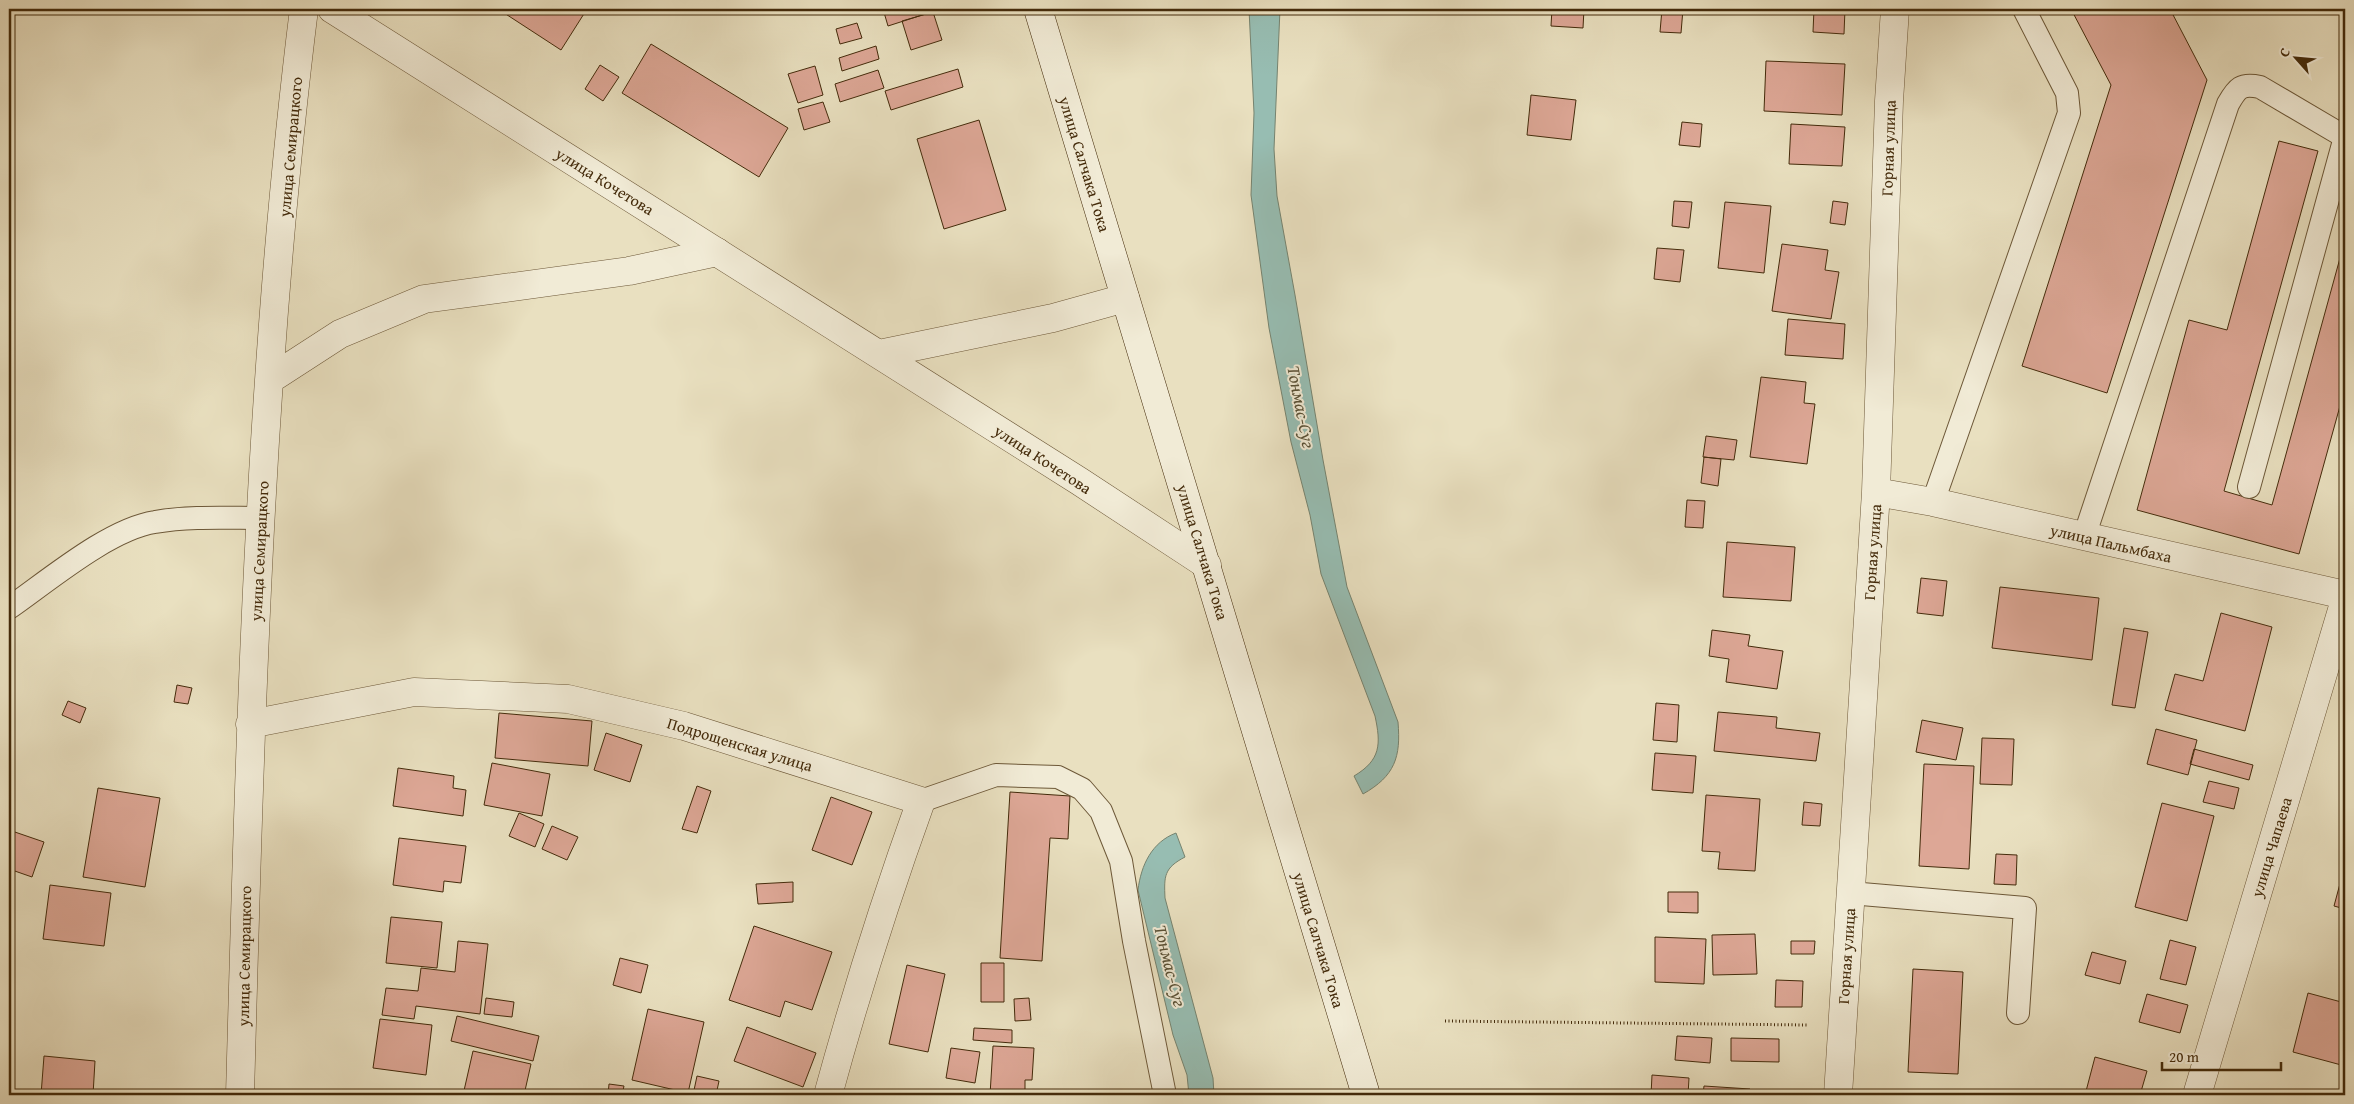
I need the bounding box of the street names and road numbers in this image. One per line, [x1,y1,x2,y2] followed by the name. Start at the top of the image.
[272,76,308,219] street label: улица Семирацкого
[1053,92,1117,235] street label: улица Салчака Тока
[1874,99,1902,197] street label: Горная улица
[550,141,659,221] street label: улица Кочетова
[989,418,1097,500] street label: улица Кочетова
[243,480,275,623] street label: улица Семирацкого
[1171,480,1235,623] street label: улица Салчака Тока
[1857,503,1887,601] street label: Горная улица
[2047,517,2174,569] street label: улица Пальмбаха
[664,710,816,778] street label: Подрощенская улица
[2244,794,2298,901] street label: улица Чапаева
[1287,868,1351,1011] street label: улица Салчака Тока
[231,885,257,1028] street label: улица Семирацкого
[1831,907,1861,1005] street label: Горная улица

